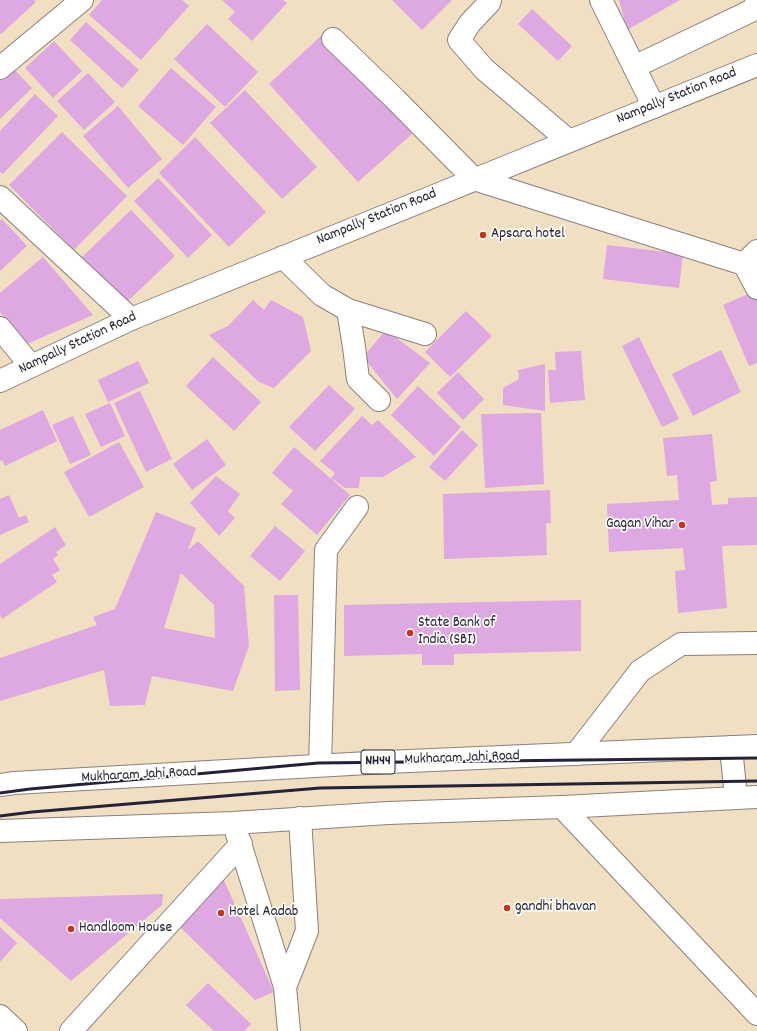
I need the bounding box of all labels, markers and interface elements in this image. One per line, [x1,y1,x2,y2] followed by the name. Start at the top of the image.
[614,65,740,129] street label: Nampally Station Road
[314,186,440,250] street label: Nampally Station Road
[491,226,565,244] place label: Apsara hotel
[478,230,488,240] marker: Apsara hotel
[16,309,140,379] street label: Nampally Station Road
[606,516,674,534] place label: Gagan Vihar
[677,520,687,530] marker: Gagan Vihar
[418,615,495,650] place label: State Bank of India (SBI)
[405,628,415,638] marker: State Bank of India (SBI)
[404,748,520,770] street label: Mukharam Jahi Road
[361,750,395,774] road number: NH44
[81,764,197,788] street label: Mukharam Jahi Road
[515,899,596,917] place label: gandhi bhavan
[502,903,512,913] marker: gandhi bhavan
[229,904,298,922] place label: Hotel Aadab
[216,908,226,918] marker: Hotel Aadab
[79,920,172,938] place label: Handloom House
[66,924,76,934] marker: Handloom House

